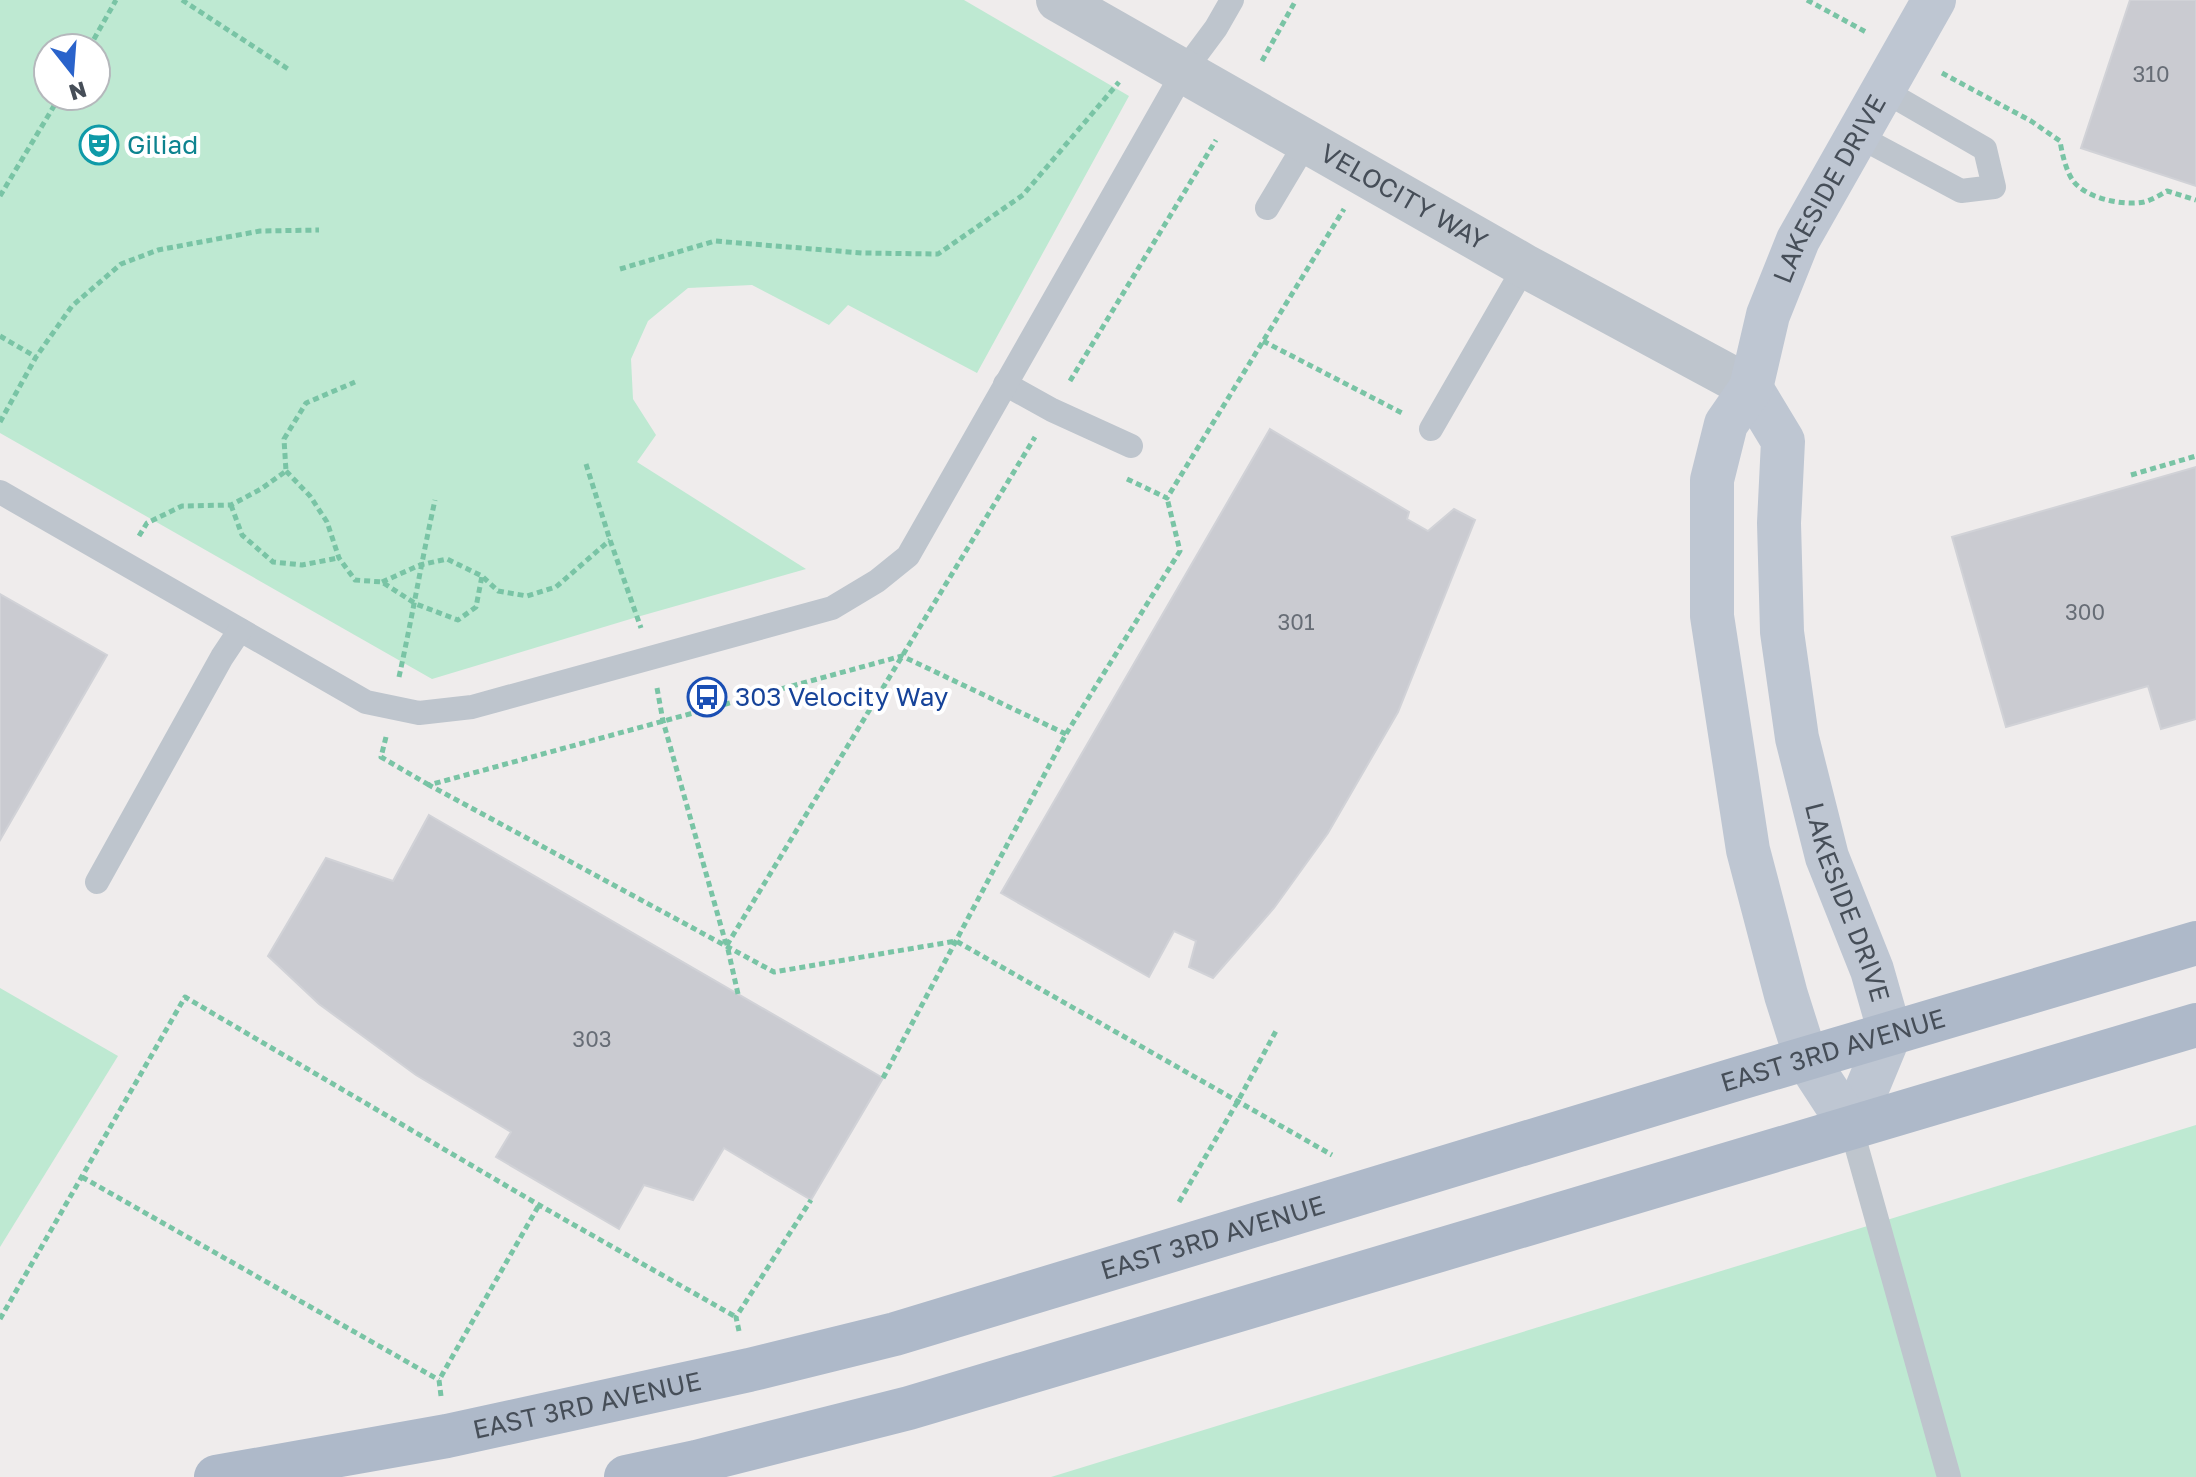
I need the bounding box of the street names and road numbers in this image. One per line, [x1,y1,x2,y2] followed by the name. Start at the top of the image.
[1766,89,1892,288] street label: LAKESIDE DRIVE
[1315,137,1493,257] street label: VELOCITY WAY
[1799,799,1896,1005] street label: LAKESIDE DRIVE
[1717,1002,1949,1098] street label: EAST 3RD AVENUE
[1097,1189,1328,1286] street label: EAST 3RD AVENUE
[470,1365,704,1445] street label: EAST 3RD AVENUE

